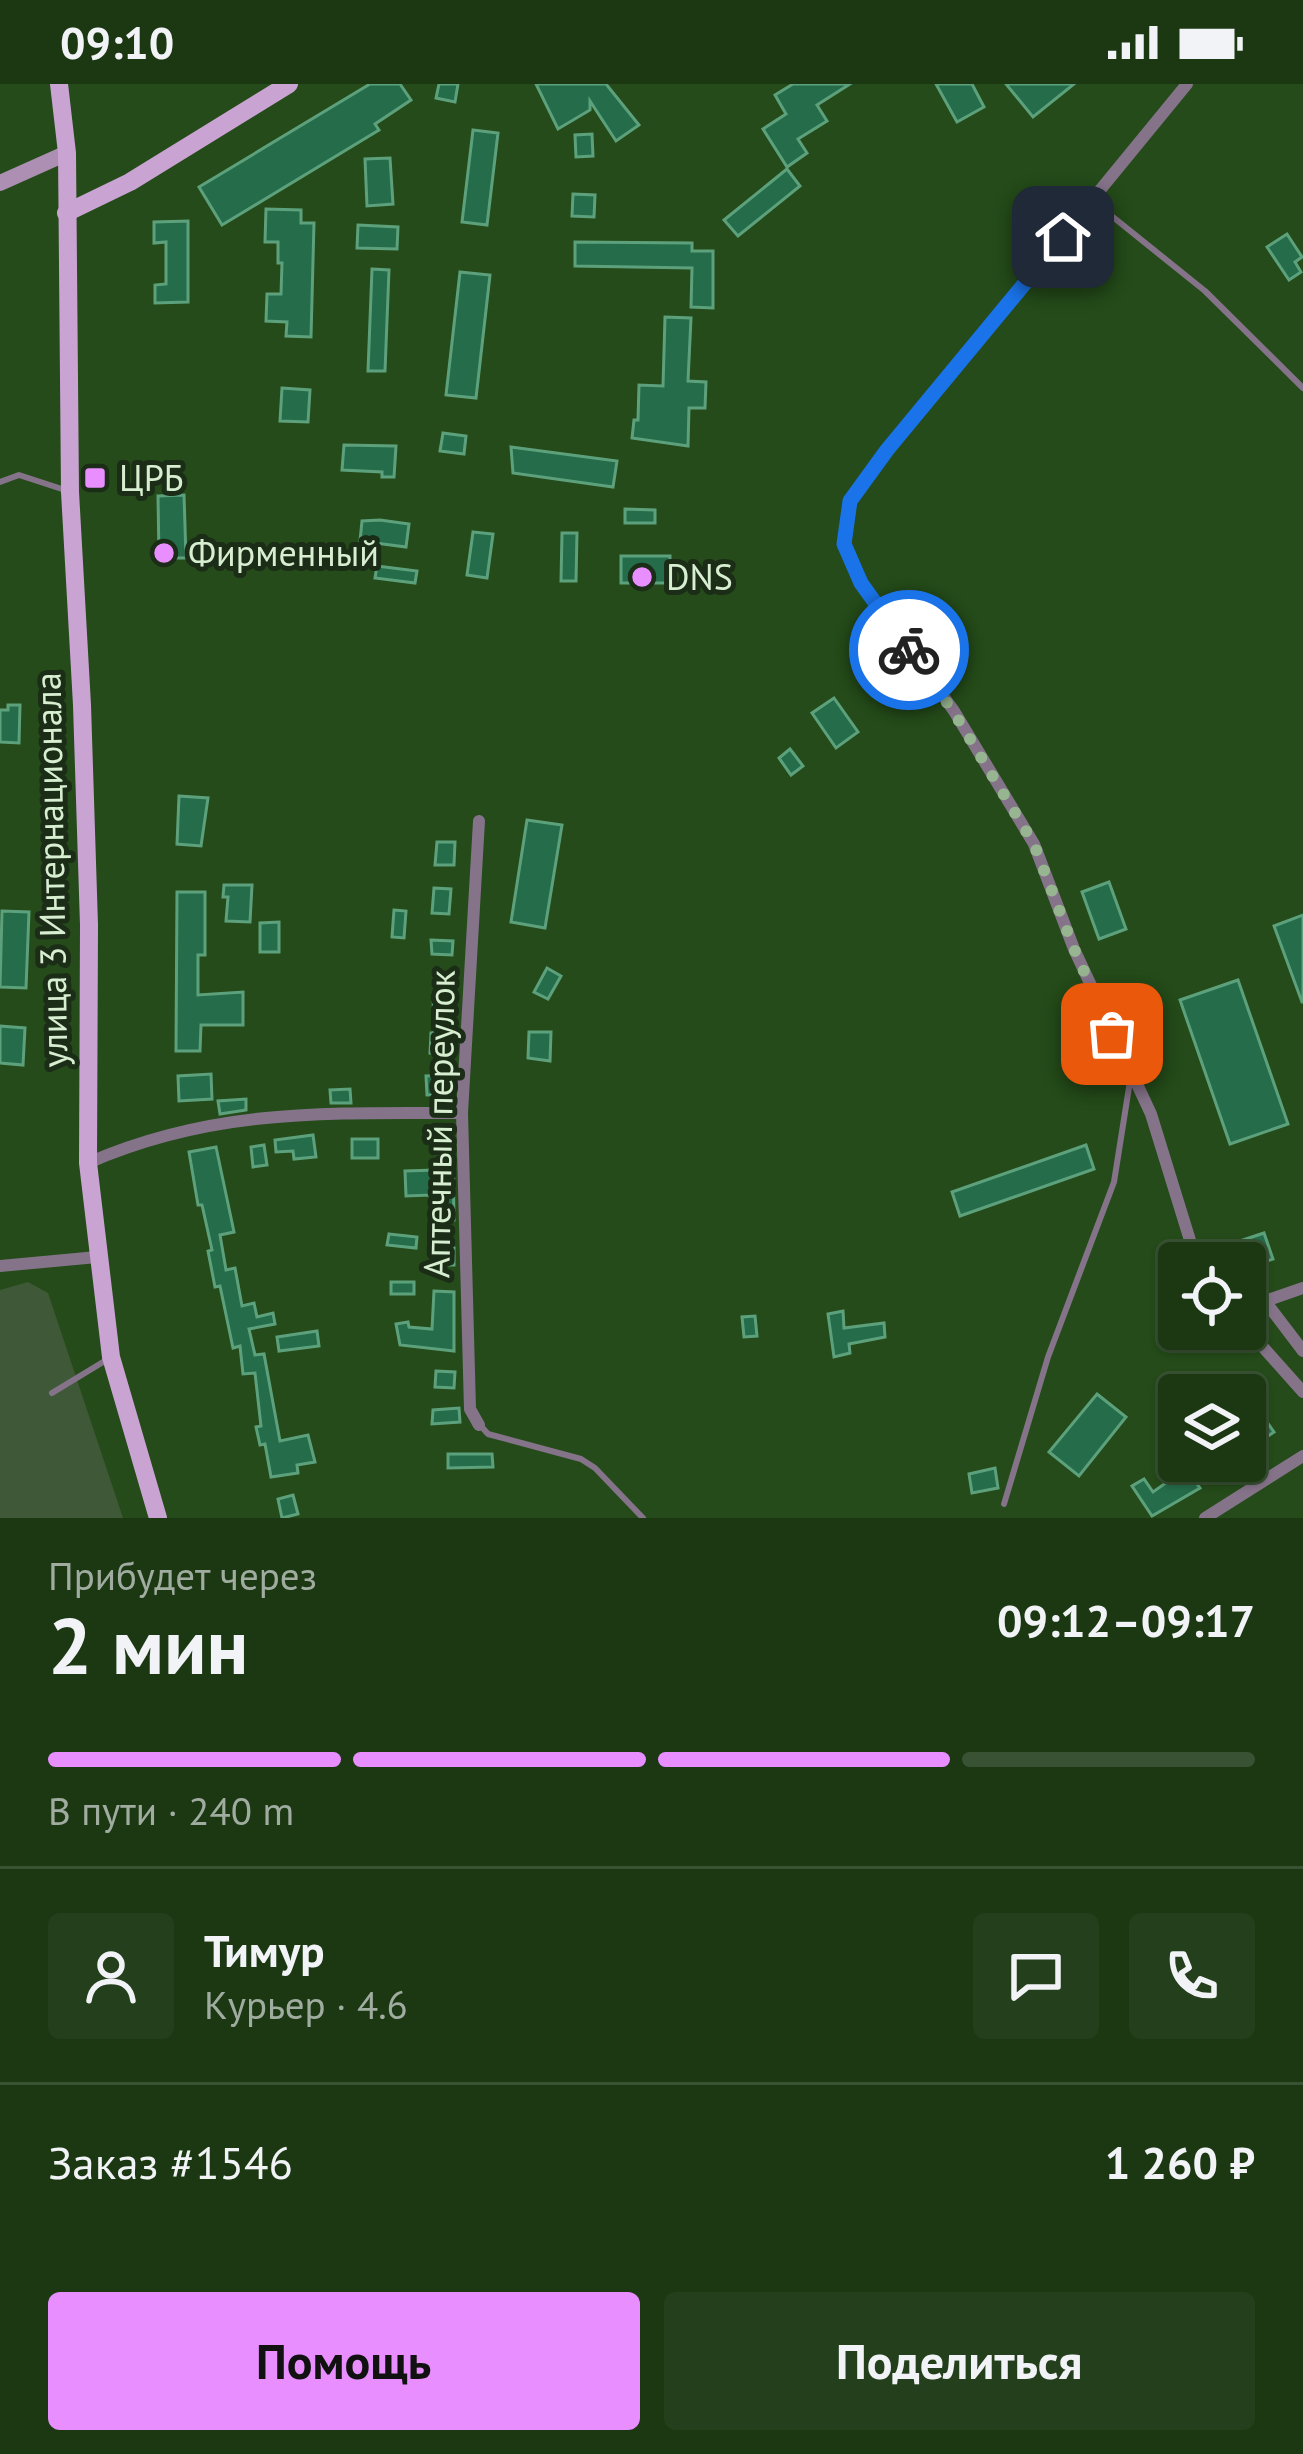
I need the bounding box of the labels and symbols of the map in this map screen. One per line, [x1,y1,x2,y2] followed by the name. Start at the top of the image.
[1012,186,1114,288] pin
[119,454,184,501] place label: ЦРБ
[82,465,108,491] marker: ЦРБ
[188,529,379,576] place label: Фирменный
[151,540,177,566] marker: Фирменный
[666,553,733,600] place label: DNS
[629,564,655,590] marker: DNS
[849,590,969,710] courier
[24,672,77,1068] street label: улица 3 Интернационала
[412,970,465,1278] street label: Аптечный переулок
[1061,983,1163,1085] pin

